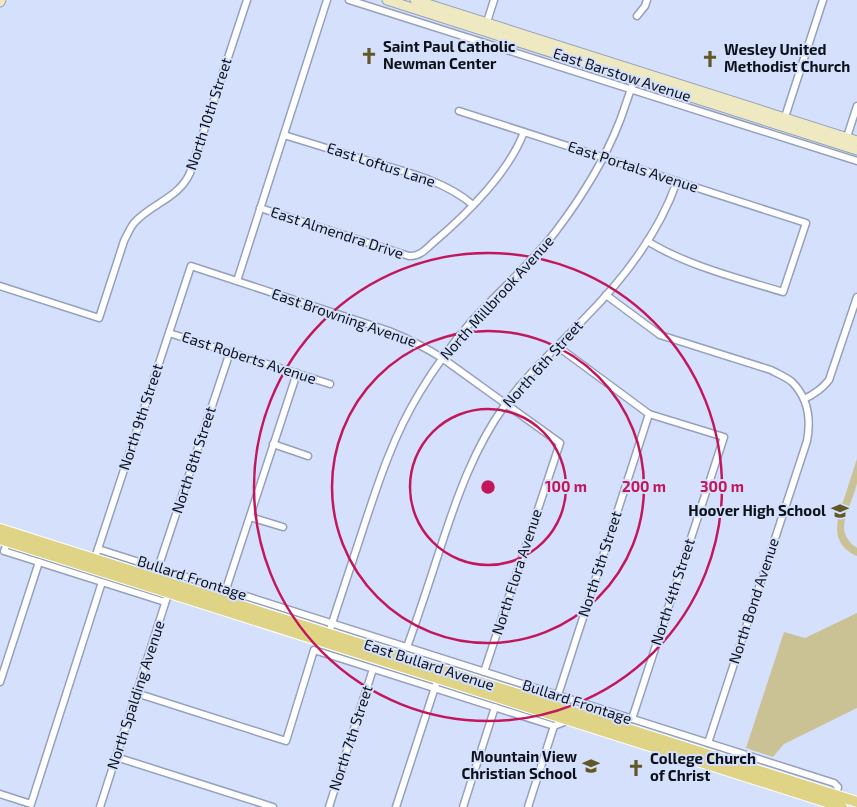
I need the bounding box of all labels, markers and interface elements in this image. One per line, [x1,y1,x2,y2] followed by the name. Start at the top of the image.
[383,37,516,72] place label: Saint Paul Catholic Newman Center
[724,40,850,75] place label: Wesley United Methodist Church
[551,43,694,105] street label: East Barstow Avenue
[359,46,379,66] church icon: Saint Paul Catholic Newman Center
[700,49,720,69] church icon: Wesley United Methodist Church
[181,55,235,172] street label: North 10th Street
[566,136,701,196] street label: East Portals Avenue
[325,138,438,190] street label: East Loftus Lane
[269,202,406,262] street label: East Almendra Drive
[436,232,557,363] street label: North Millbrook Avenue
[270,284,419,350] street label: East Browning Avenue
[498,316,586,411] street label: North 6th Street
[180,327,319,387] street label: East Roberts Avenue
[114,361,166,472] street label: North 9th Street
[167,404,219,515] street label: North 8th Street
[545,477,587,495] text: 100 m
[622,477,666,495] text: 200 m
[700,477,744,495] text: 300 m
[479,478,497,496] centre of rings
[688,501,826,519] place label: Hoover High School
[830,501,850,521] school or university icon: Hoover High School
[487,506,545,637] street label: North Flora Avenue
[573,508,625,619] street label: North 5th Street
[724,535,782,666] street label: North Bond Avenue
[646,536,698,648] street label: North 4th Street
[135,551,249,603] street label: Bullard Frontage
[102,618,168,771] street label: North Spalding Avenue
[362,634,497,694] street label: East Bullard Avenue
[520,675,634,727] street label: Bullard Frontage
[324,682,376,793] street label: North 7th Street
[461,747,577,782] place label: Mountain View Christian School
[650,749,756,784] place label: College Church of Christ
[581,756,601,776] school or university icon: Mountain View Christian School
[626,758,646,778] church icon: College Church of Christ

